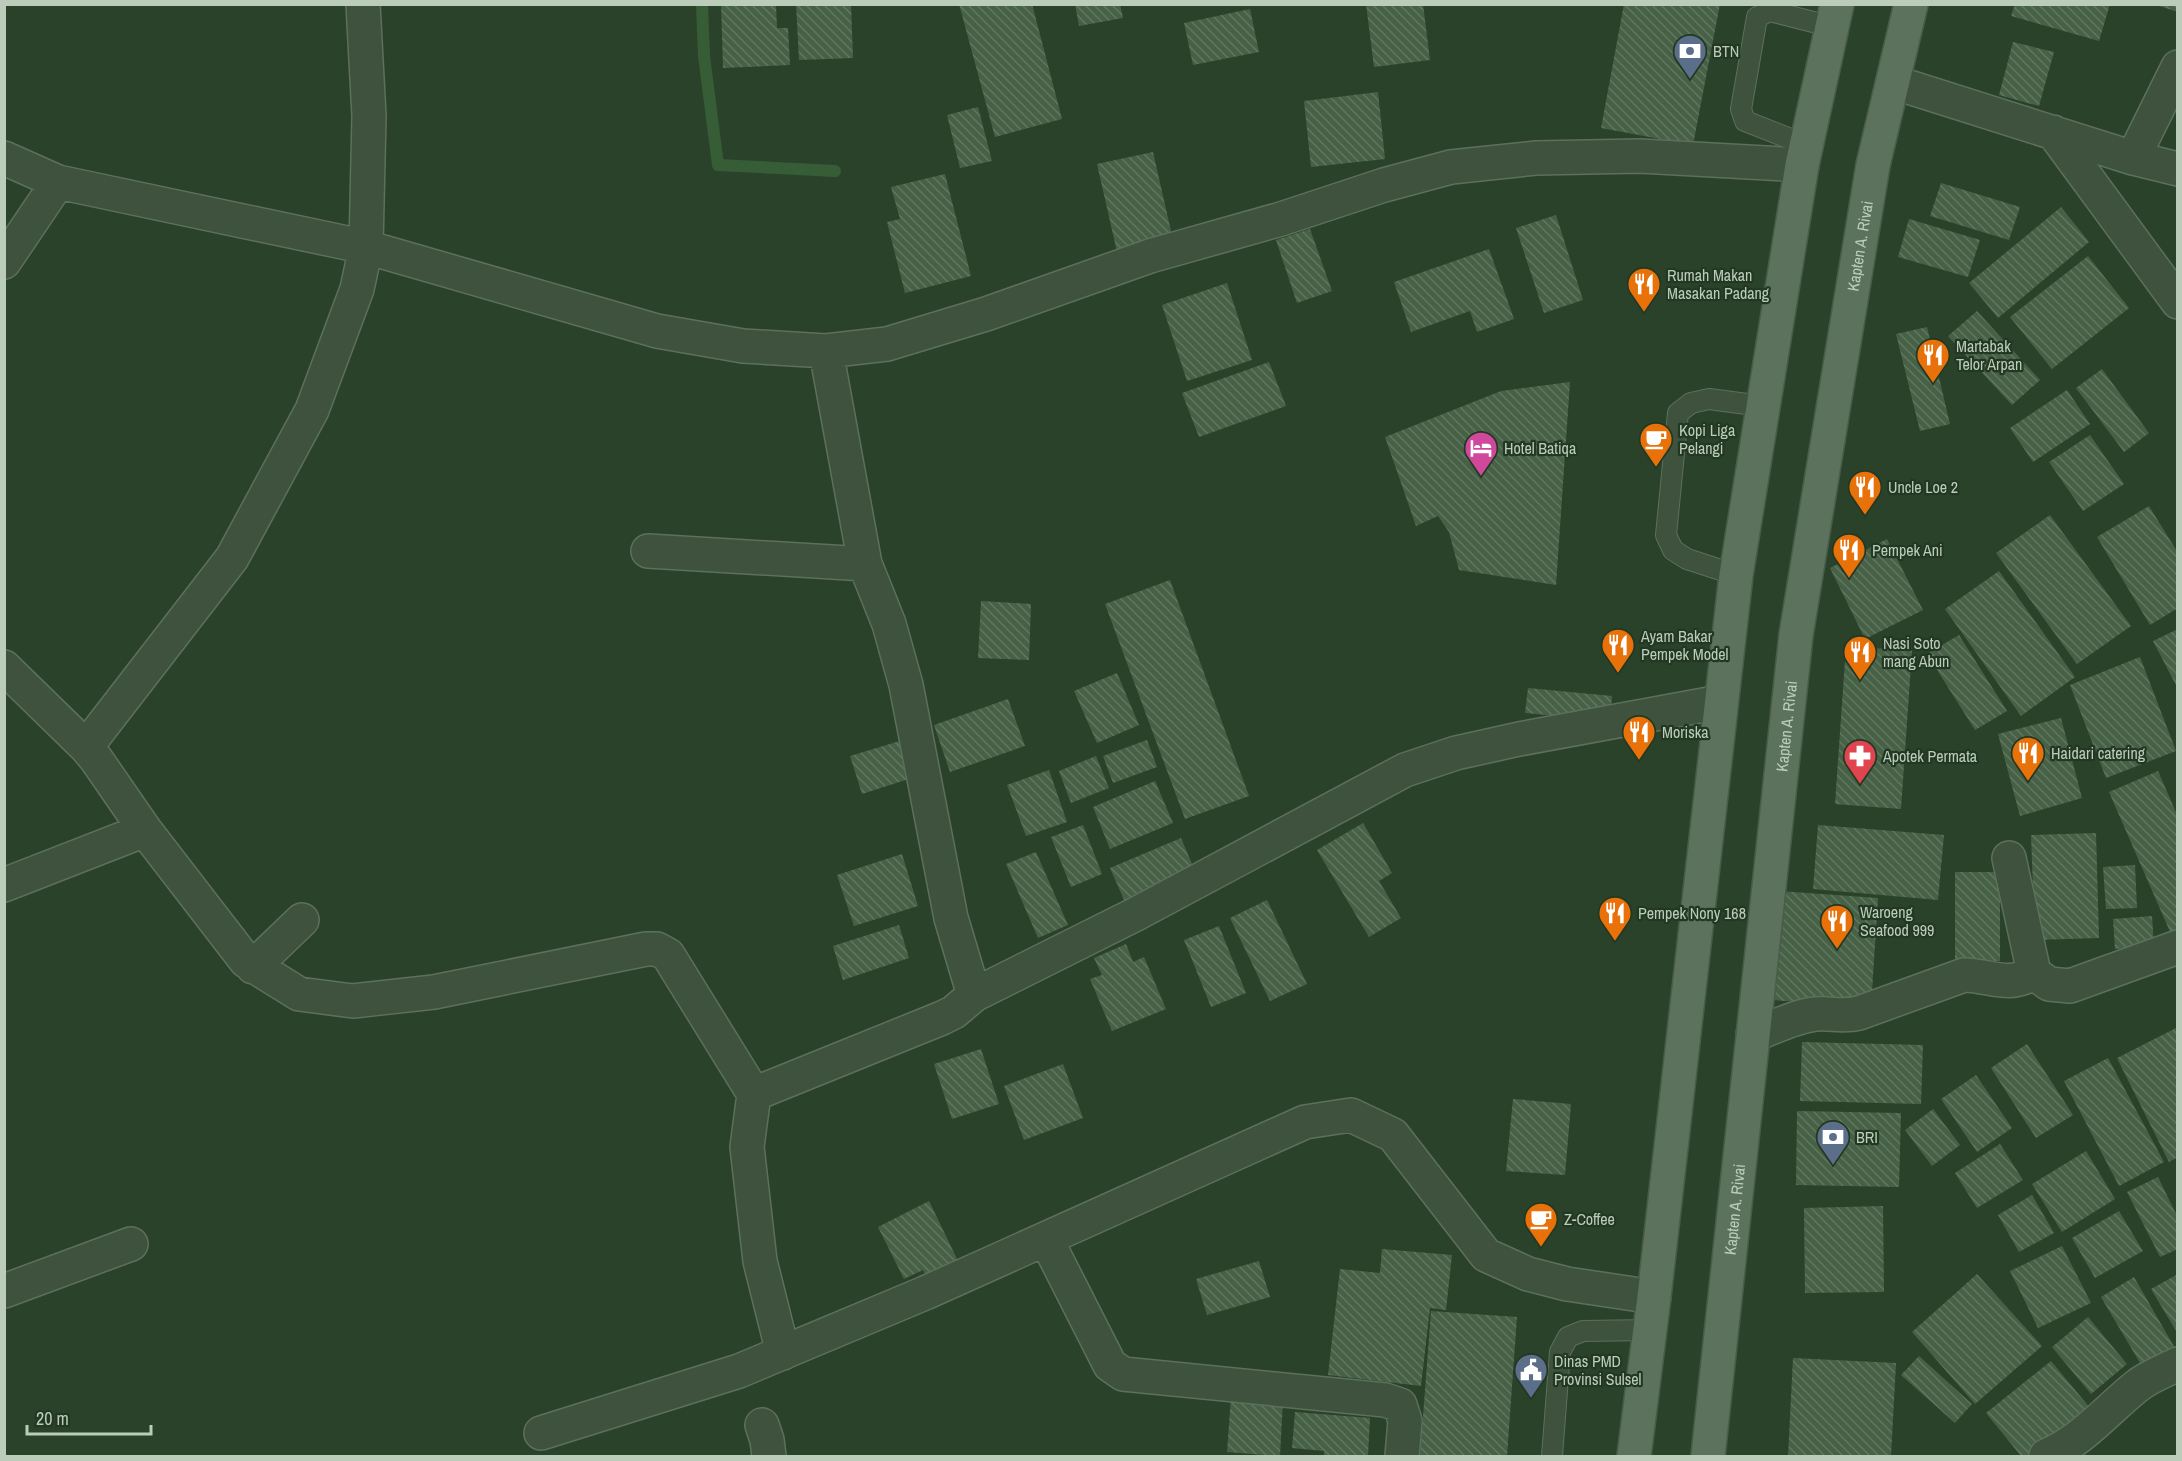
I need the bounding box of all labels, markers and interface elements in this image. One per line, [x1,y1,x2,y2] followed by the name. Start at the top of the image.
[1672,33,1708,80] bank icon: BTN
[1713,40,1739,62] place label: BTN
[1842,199,1878,293] street label: Kapten A. Rivai
[1667,264,1770,304] place label: Rumah Makan Masakan Padang
[1626,266,1662,313] restaurant icon: Rumah Makan Masakan Padang
[1956,335,2022,375] place label: Martabak Telor Arpan
[1915,337,1951,384] restaurant icon: Martabak Telor Arpan
[1679,419,1736,459] place label: Kopi Liga Pelangi
[1638,421,1674,468] cafe icon: Kopi Liga Pelangi
[1463,430,1499,477] hotel icon: Hotel Batiqa
[1504,437,1577,459] place label: Hotel Batiqa
[1847,469,1883,516] restaurant icon: Uncle Loe 2
[1888,476,1958,498] place label: Uncle Loe 2
[1831,532,1867,579] restaurant icon: Pempek Ani
[1872,539,1943,561] place label: Pempek Ani
[1640,625,1729,665] place label: Ayam Bakar Pempek Model
[1600,627,1636,674] restaurant icon: Ayam Bakar Pempek Model
[1883,632,1949,672] place label: Nasi Soto mang Abun
[1842,634,1878,681] restaurant icon: Nasi Soto mang Abun
[1770,680,1802,773] street label: Kapten A. Rivai
[1621,714,1657,761] restaurant icon: Moriska
[1662,721,1709,743] place label: Moriska
[2010,735,2046,782] restaurant icon: Haidari catering
[1842,738,1878,785] pharmacy icon: Apotek Permata
[2051,742,2146,764] place label: Haidari catering
[1882,745,1978,767] place label: Apotek Permata
[1597,895,1633,942] restaurant icon: Pempek Nony 168
[1860,901,1934,941] place label: Waroeng Seafood 999
[1638,902,1746,924] place label: Pempek Nony 168
[1819,903,1855,950] restaurant icon: Waroeng Seafood 999
[1815,1119,1851,1166] bank icon: BRI
[1856,1126,1878,1148] place label: BRI
[1719,1163,1750,1256] street label: Kapten A. Rivai
[1523,1201,1559,1248] cafe icon: Z-Coffee
[1564,1208,1615,1230] place label: Z-Coffee
[1554,1350,1642,1390] place label: Dinas PMD Provinsi Sulsel
[1513,1352,1549,1399] public building icon: Dinas PMD Provinsi Sulsel
[27,1398,152,1436] scale bar
[36,1406,69,1431] text: 20 m

